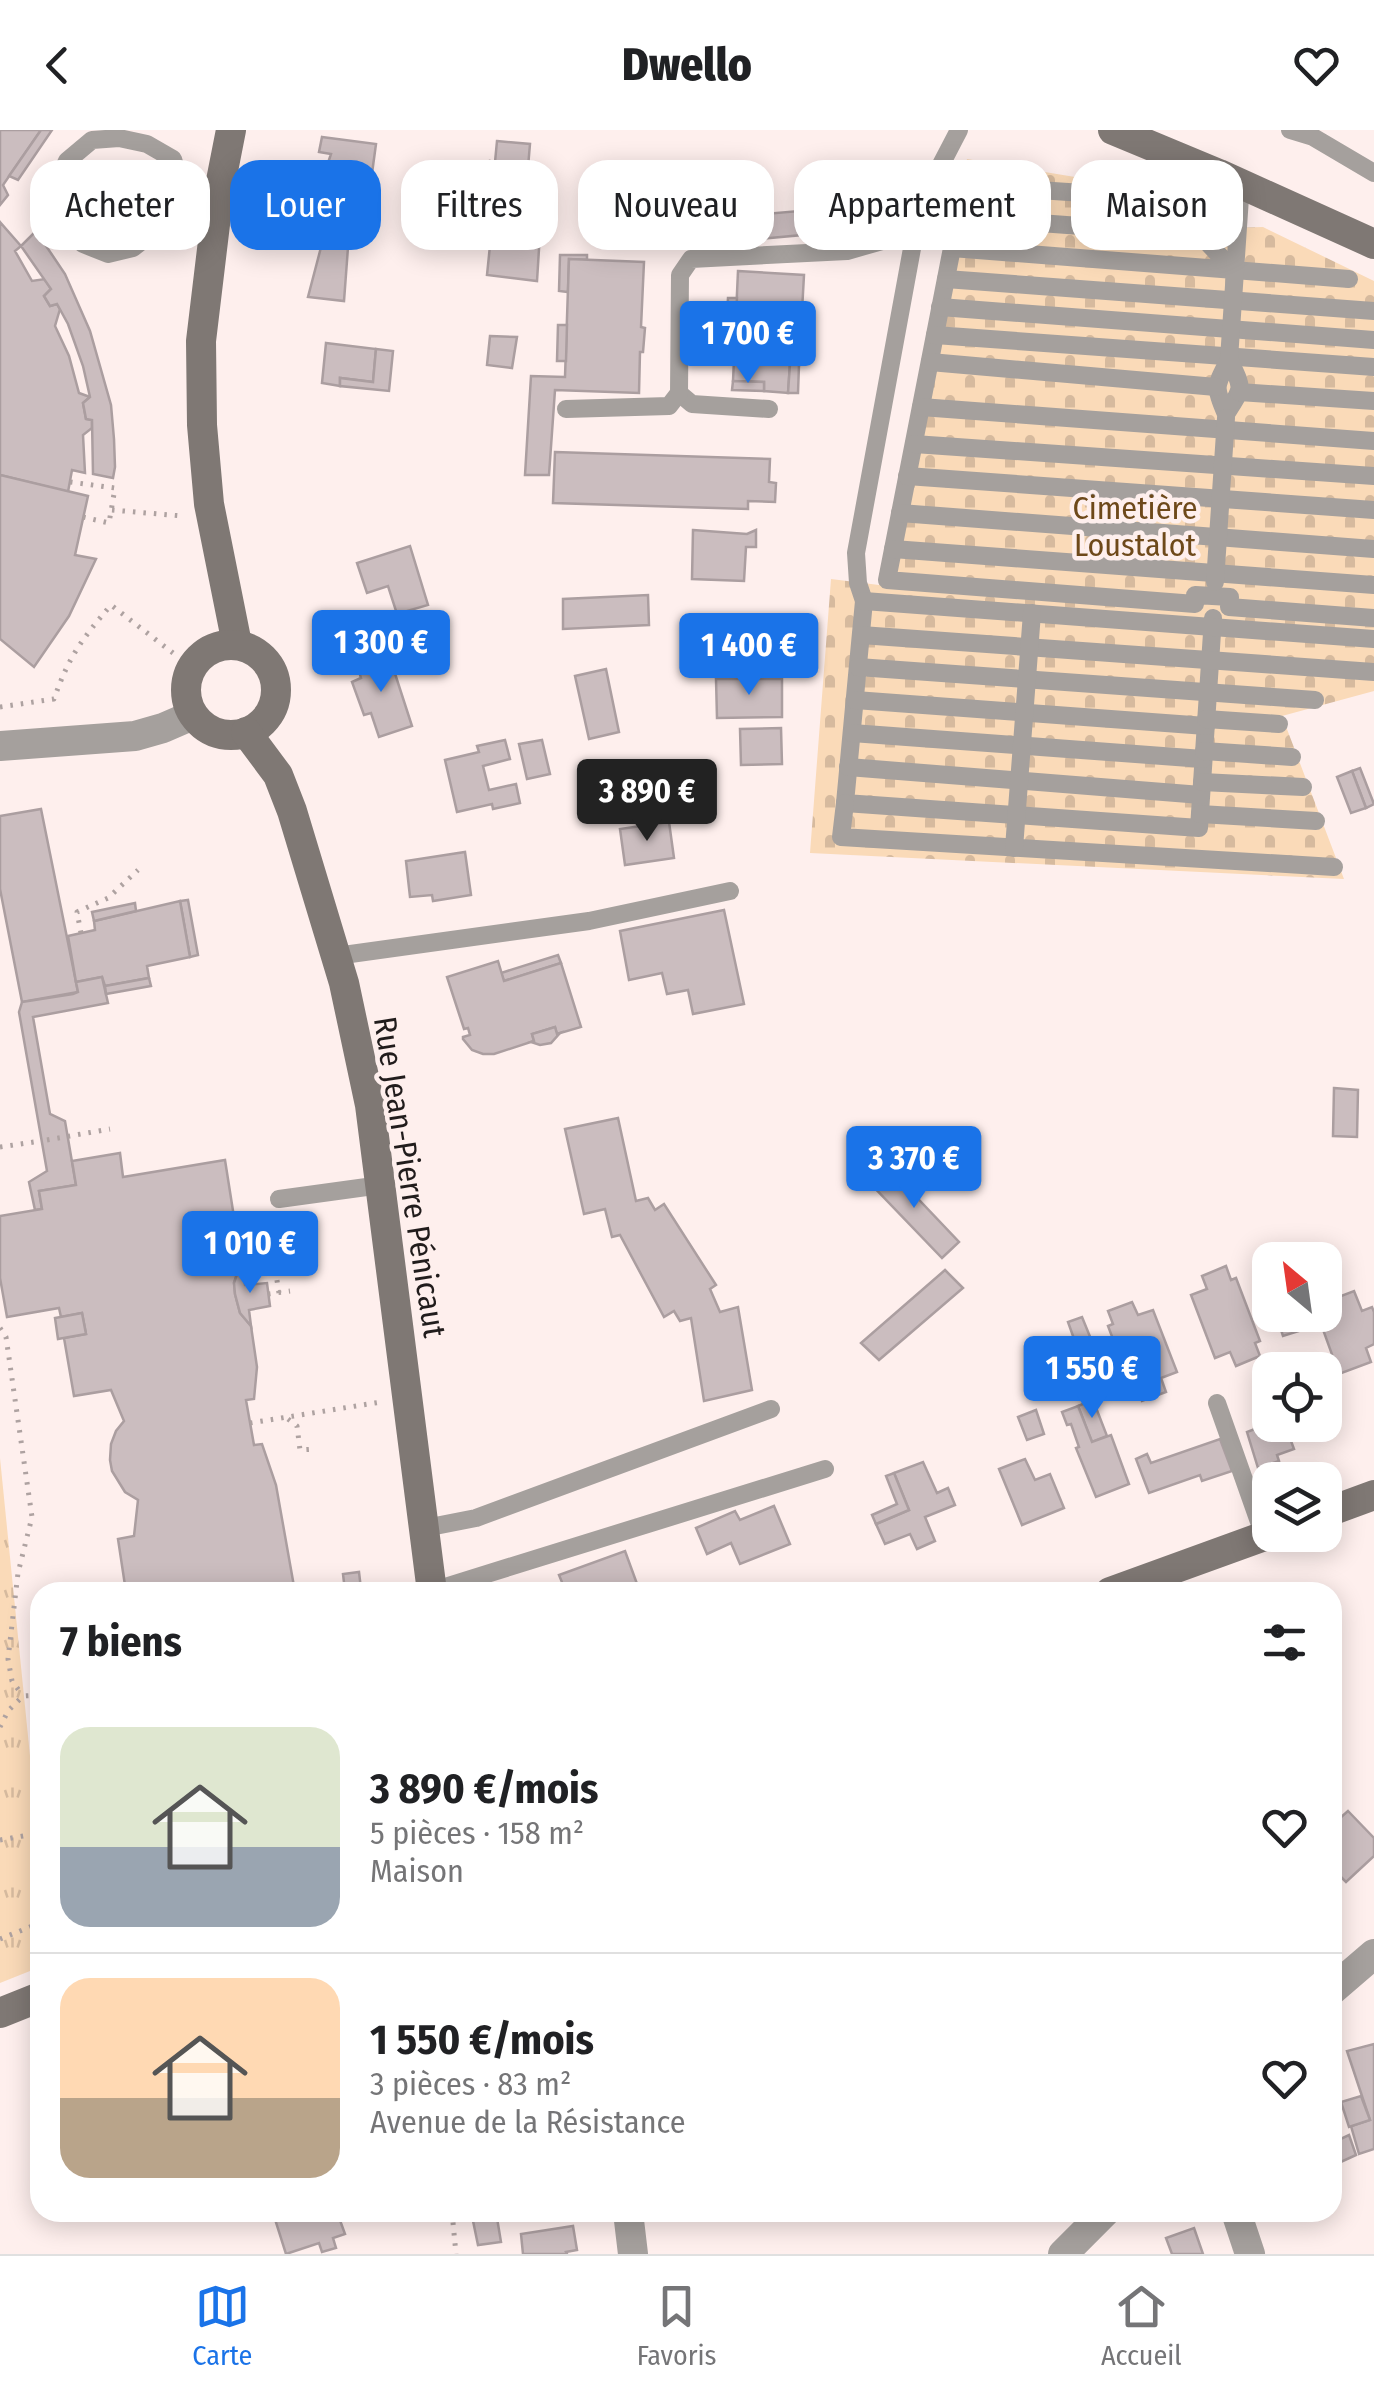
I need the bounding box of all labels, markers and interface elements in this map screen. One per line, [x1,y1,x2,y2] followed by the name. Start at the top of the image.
[30,38,85,93] icon: back
[622,38,752,92] text: Dwello
[1289,38,1344,93] icon: heart
[30,160,210,250] chip: Acheter
[230,160,381,250] chip: Louer
[401,160,558,250] chip: Filtres
[578,160,774,250] chip: Nouveau
[794,160,1051,250] chip: Appartement
[1071,160,1243,250] chip: Maison
[656,301,840,386] pin: 1 700 €
[702,314,794,352] text: 1 700 €
[1072,489,1198,564] park label: Cimetière Loustalot
[289,610,473,695] pin: 1 300 €
[657,613,841,698] pin: 1 400 €
[334,623,428,661] text: 1 300 €
[701,626,797,664] text: 1 400 €
[555,759,739,844] pin: 3 890 €
[599,772,695,810] text: 3 890 €
[366,1014,454,1341] street label: Rue Jean-Pierre Pénicaut
[822,1126,1006,1211] pin: 3 370 €
[868,1139,960,1177] text: 3 370 €
[158,1211,342,1296] pin: 1 010 €
[204,1224,296,1262] text: 1 010 €
[1252,1242,1342,1332] north arrow
[1252,1242,1342,1552] map controls
[1000,1336,1184,1421] pin: 1 550 €
[1046,1349,1138,1387] text: 1 550 €
[1252,1352,1342,1442] button: locate
[1252,1462,1342,1552] button: layers
[1257,1615,1312,1670] icon: filters
[60,1617,182,1667] text: 7 biens
[370,1764,598,1814] text: 3 890 €/mois
[140,1767,260,1887] icon: home
[1257,1800,1312,1855] icon: heart
[370,1814,584,1852] text: 5 pièces · 158 m²
[370,1852,464,1890] text: Maison
[370,2015,594,2065] text: 1 550 €/mois
[140,2018,260,2138] icon: home
[1257,2051,1312,2106] icon: heart
[370,2065,571,2103] text: 3 pièces · 83 m²
[370,2103,686,2141] text: Avenue de la Résistance
[192,2279,252,2372] tab: Carte
[637,2279,716,2372] tab: Favoris
[1101,2279,1182,2372] tab: Accueil

